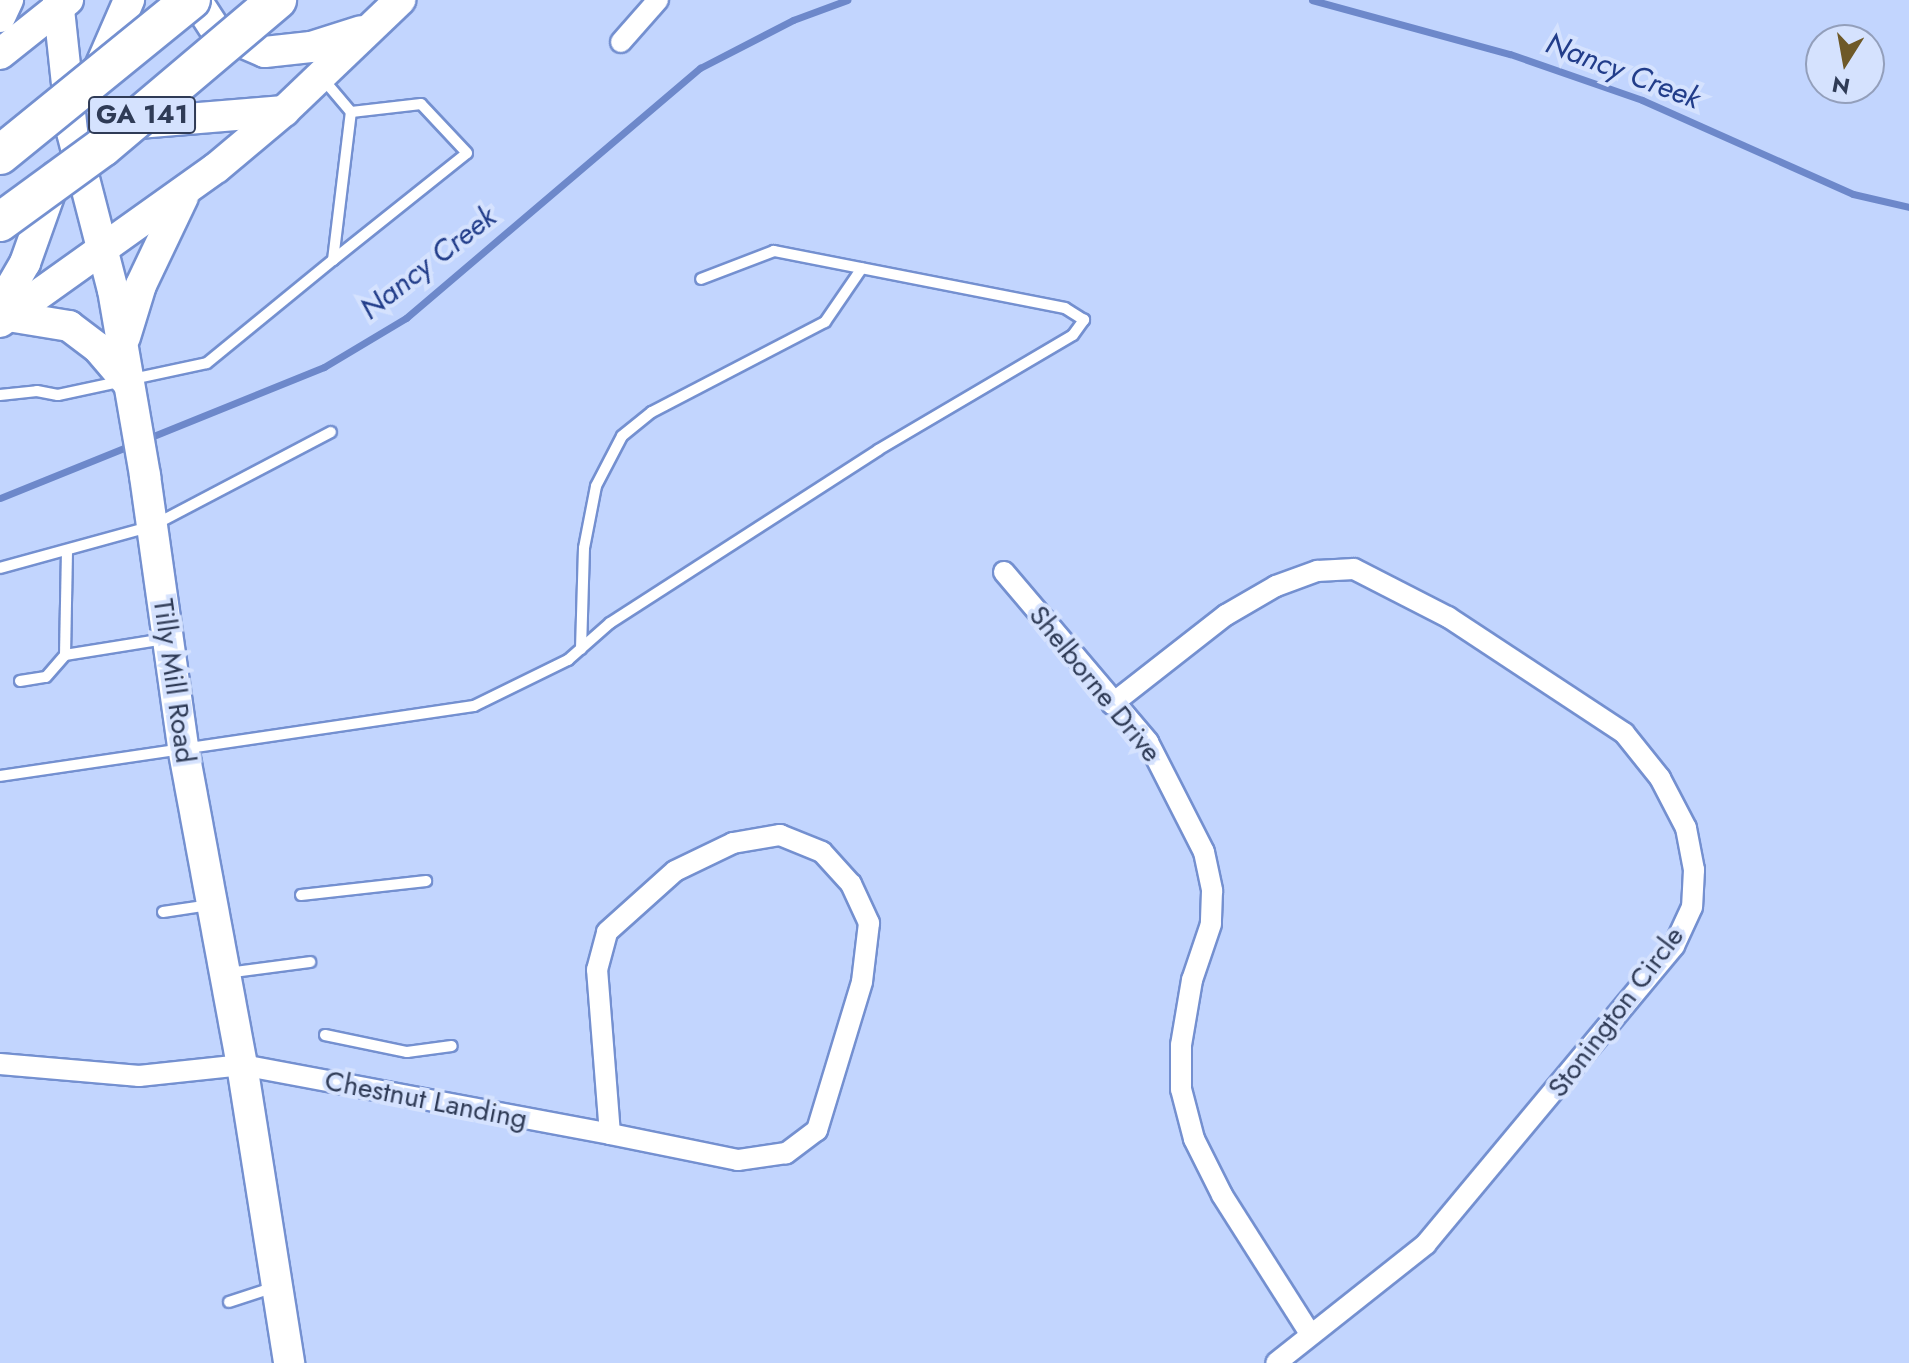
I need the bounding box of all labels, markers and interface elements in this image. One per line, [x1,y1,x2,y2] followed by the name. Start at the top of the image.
[1805,24,1885,104] north arrow
[1541,25,1705,117] water label: Nancy Creek
[1829,68,1852,103] text: N
[88,93,196,137] road number: GA 141
[353,199,503,327] water label: Nancy Creek
[146,597,202,765] street label: Tilly Mill Road
[1022,599,1168,769] street label: Shelborne Drive
[1541,920,1691,1104] street label: Stonington Circle
[322,1064,530,1136] street label: Chestnut Landing

